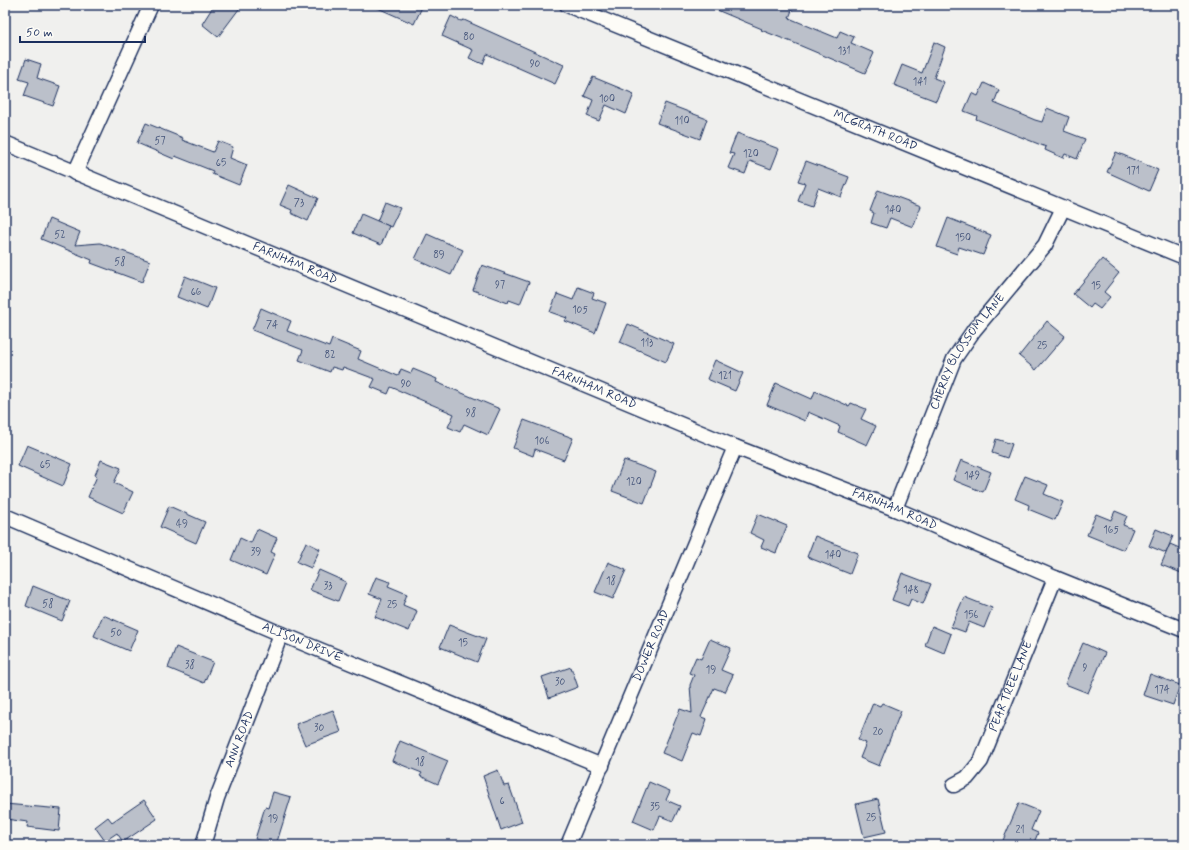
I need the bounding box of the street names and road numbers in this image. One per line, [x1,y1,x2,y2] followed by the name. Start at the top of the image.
[831,107,920,155] street label: MCGRATH ROAD
[250,239,340,288] street label: FARNHAM ROAD
[927,291,1009,412] street label: CHERRY BLOSSOM LANE
[549,363,639,413] street label: FARNHAM ROAD
[850,485,939,534] street label: FARNHAM ROAD
[629,607,674,684] street label: DOWER ROAD
[259,619,345,667] street label: ALISON DRIVE
[986,639,1036,734] street label: PEAR TREE LANE
[222,709,258,770] street label: ANN ROAD

